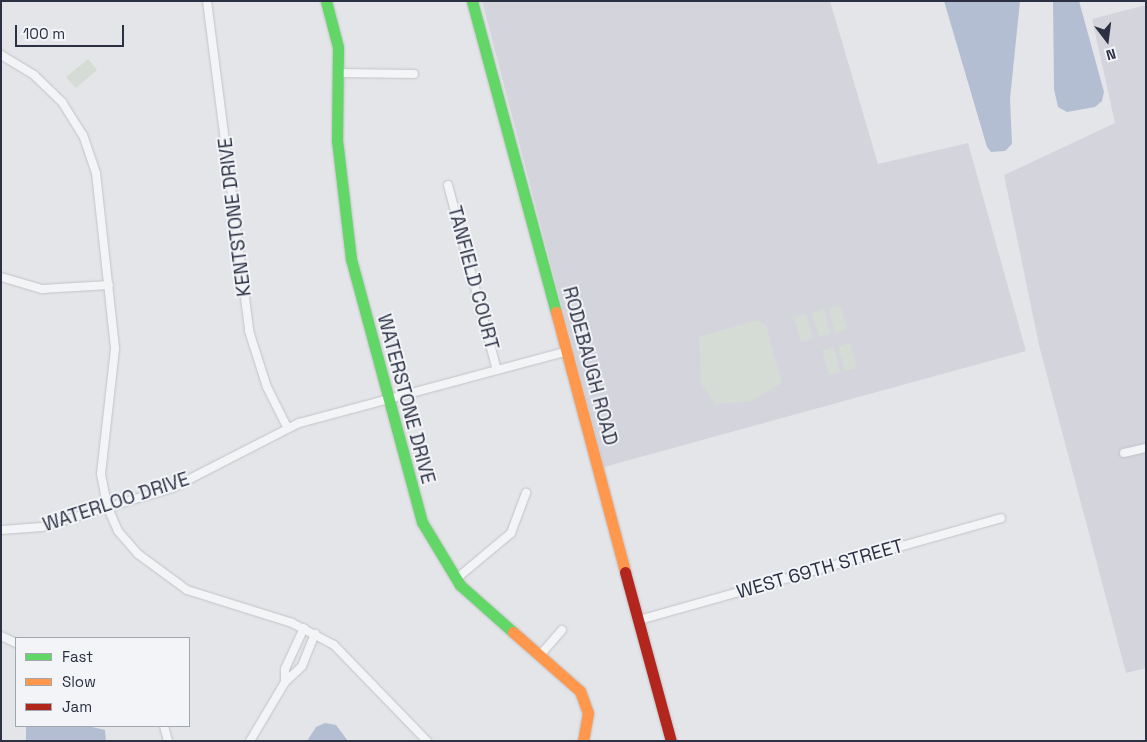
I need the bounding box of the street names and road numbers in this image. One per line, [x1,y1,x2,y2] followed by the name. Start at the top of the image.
[214,136,256,298] street label: KENTSTONE DRIVE
[443,203,503,353] street label: TANFIELD COURT
[558,284,622,448] street label: RODEBAUGH ROAD
[372,312,440,486] street label: WATERSTONE DRIVE
[40,468,192,536] street label: WATERLOO DRIVE
[734,534,906,604] street label: WEST 69TH STREET

